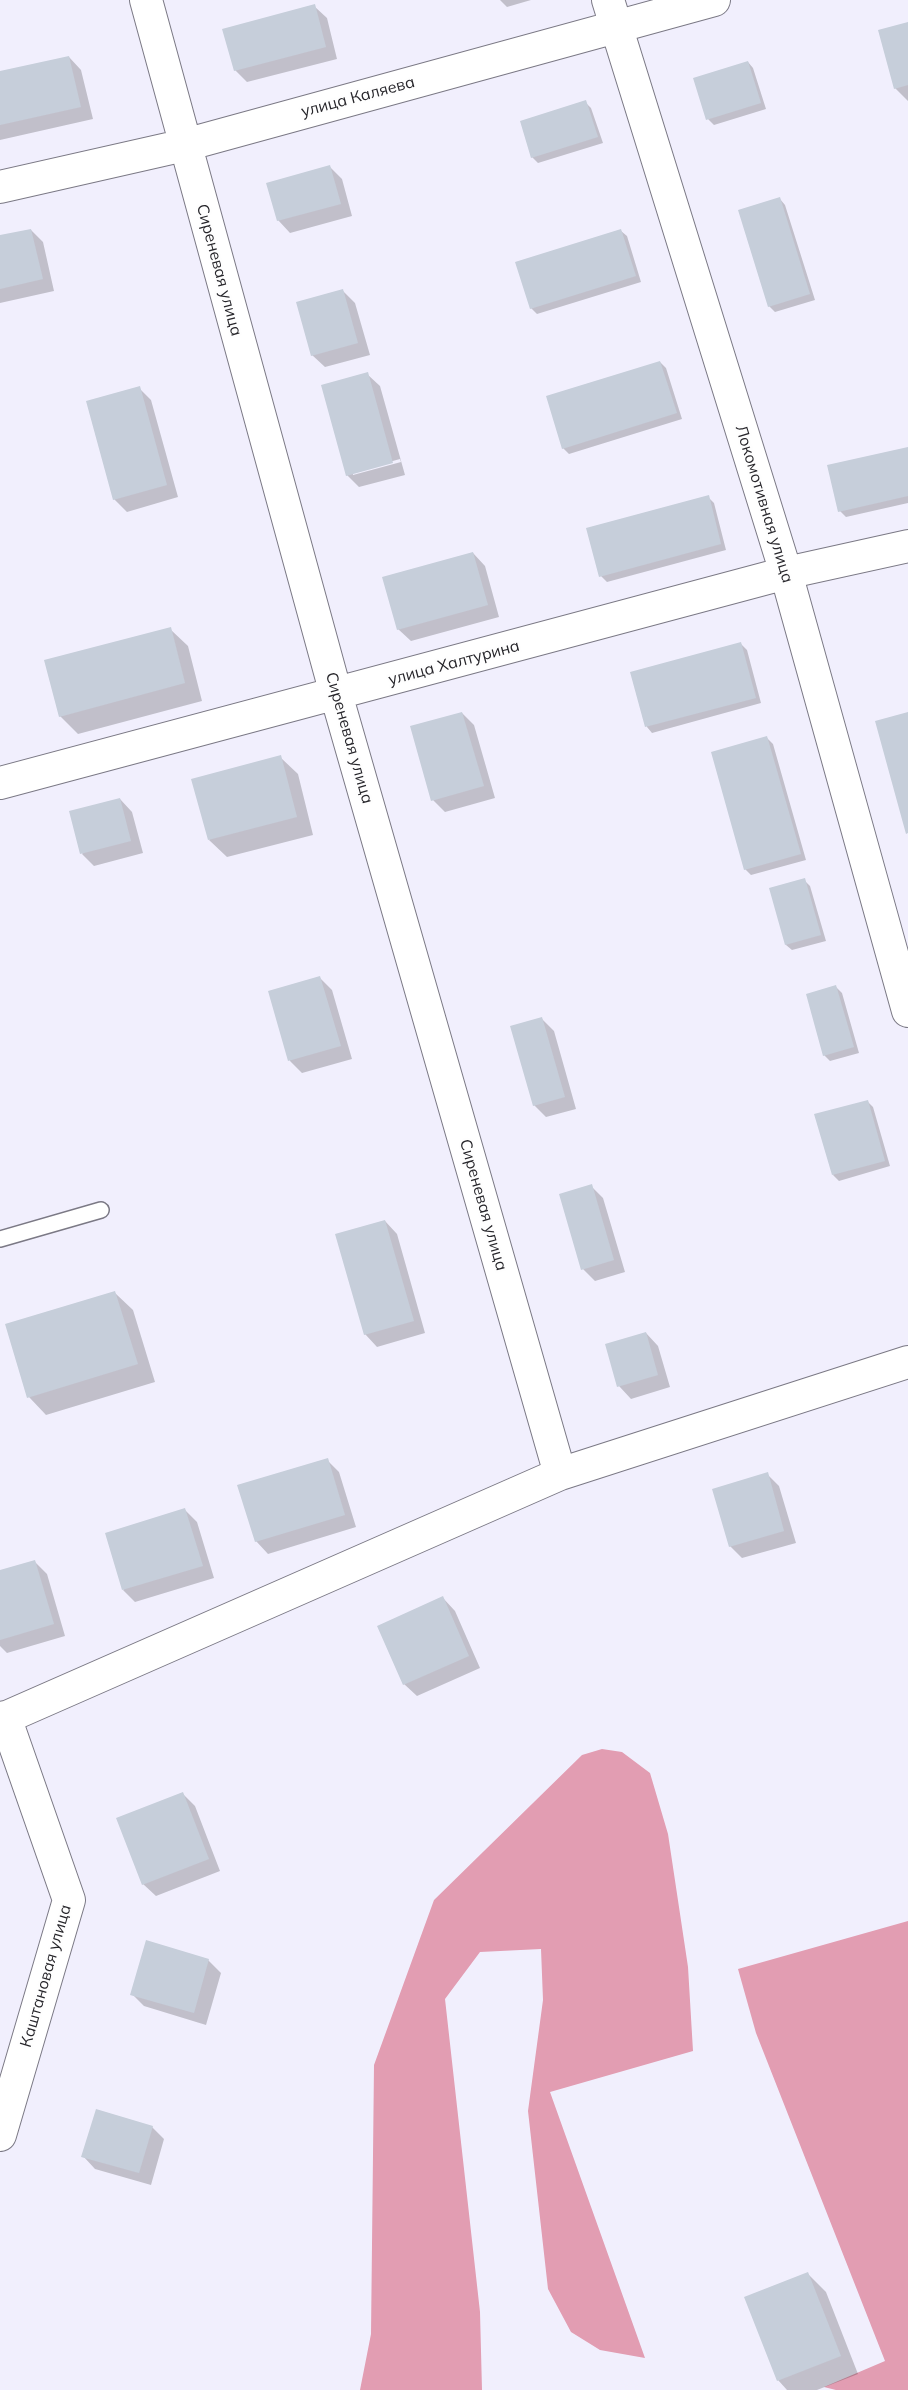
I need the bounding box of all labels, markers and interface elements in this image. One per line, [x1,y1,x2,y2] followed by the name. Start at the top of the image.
[299,73,417,121] street label: улица Каляева
[192,202,246,338] street label: Сиреневая улица
[731,423,797,585] street label: Локомотивная улица
[386,636,522,690] street label: улица Халтурина
[321,670,377,806] street label: Сиреневая улица
[455,1137,511,1273] street label: Сиреневая улица
[16,1902,76,2050] street label: Каштановая улица

